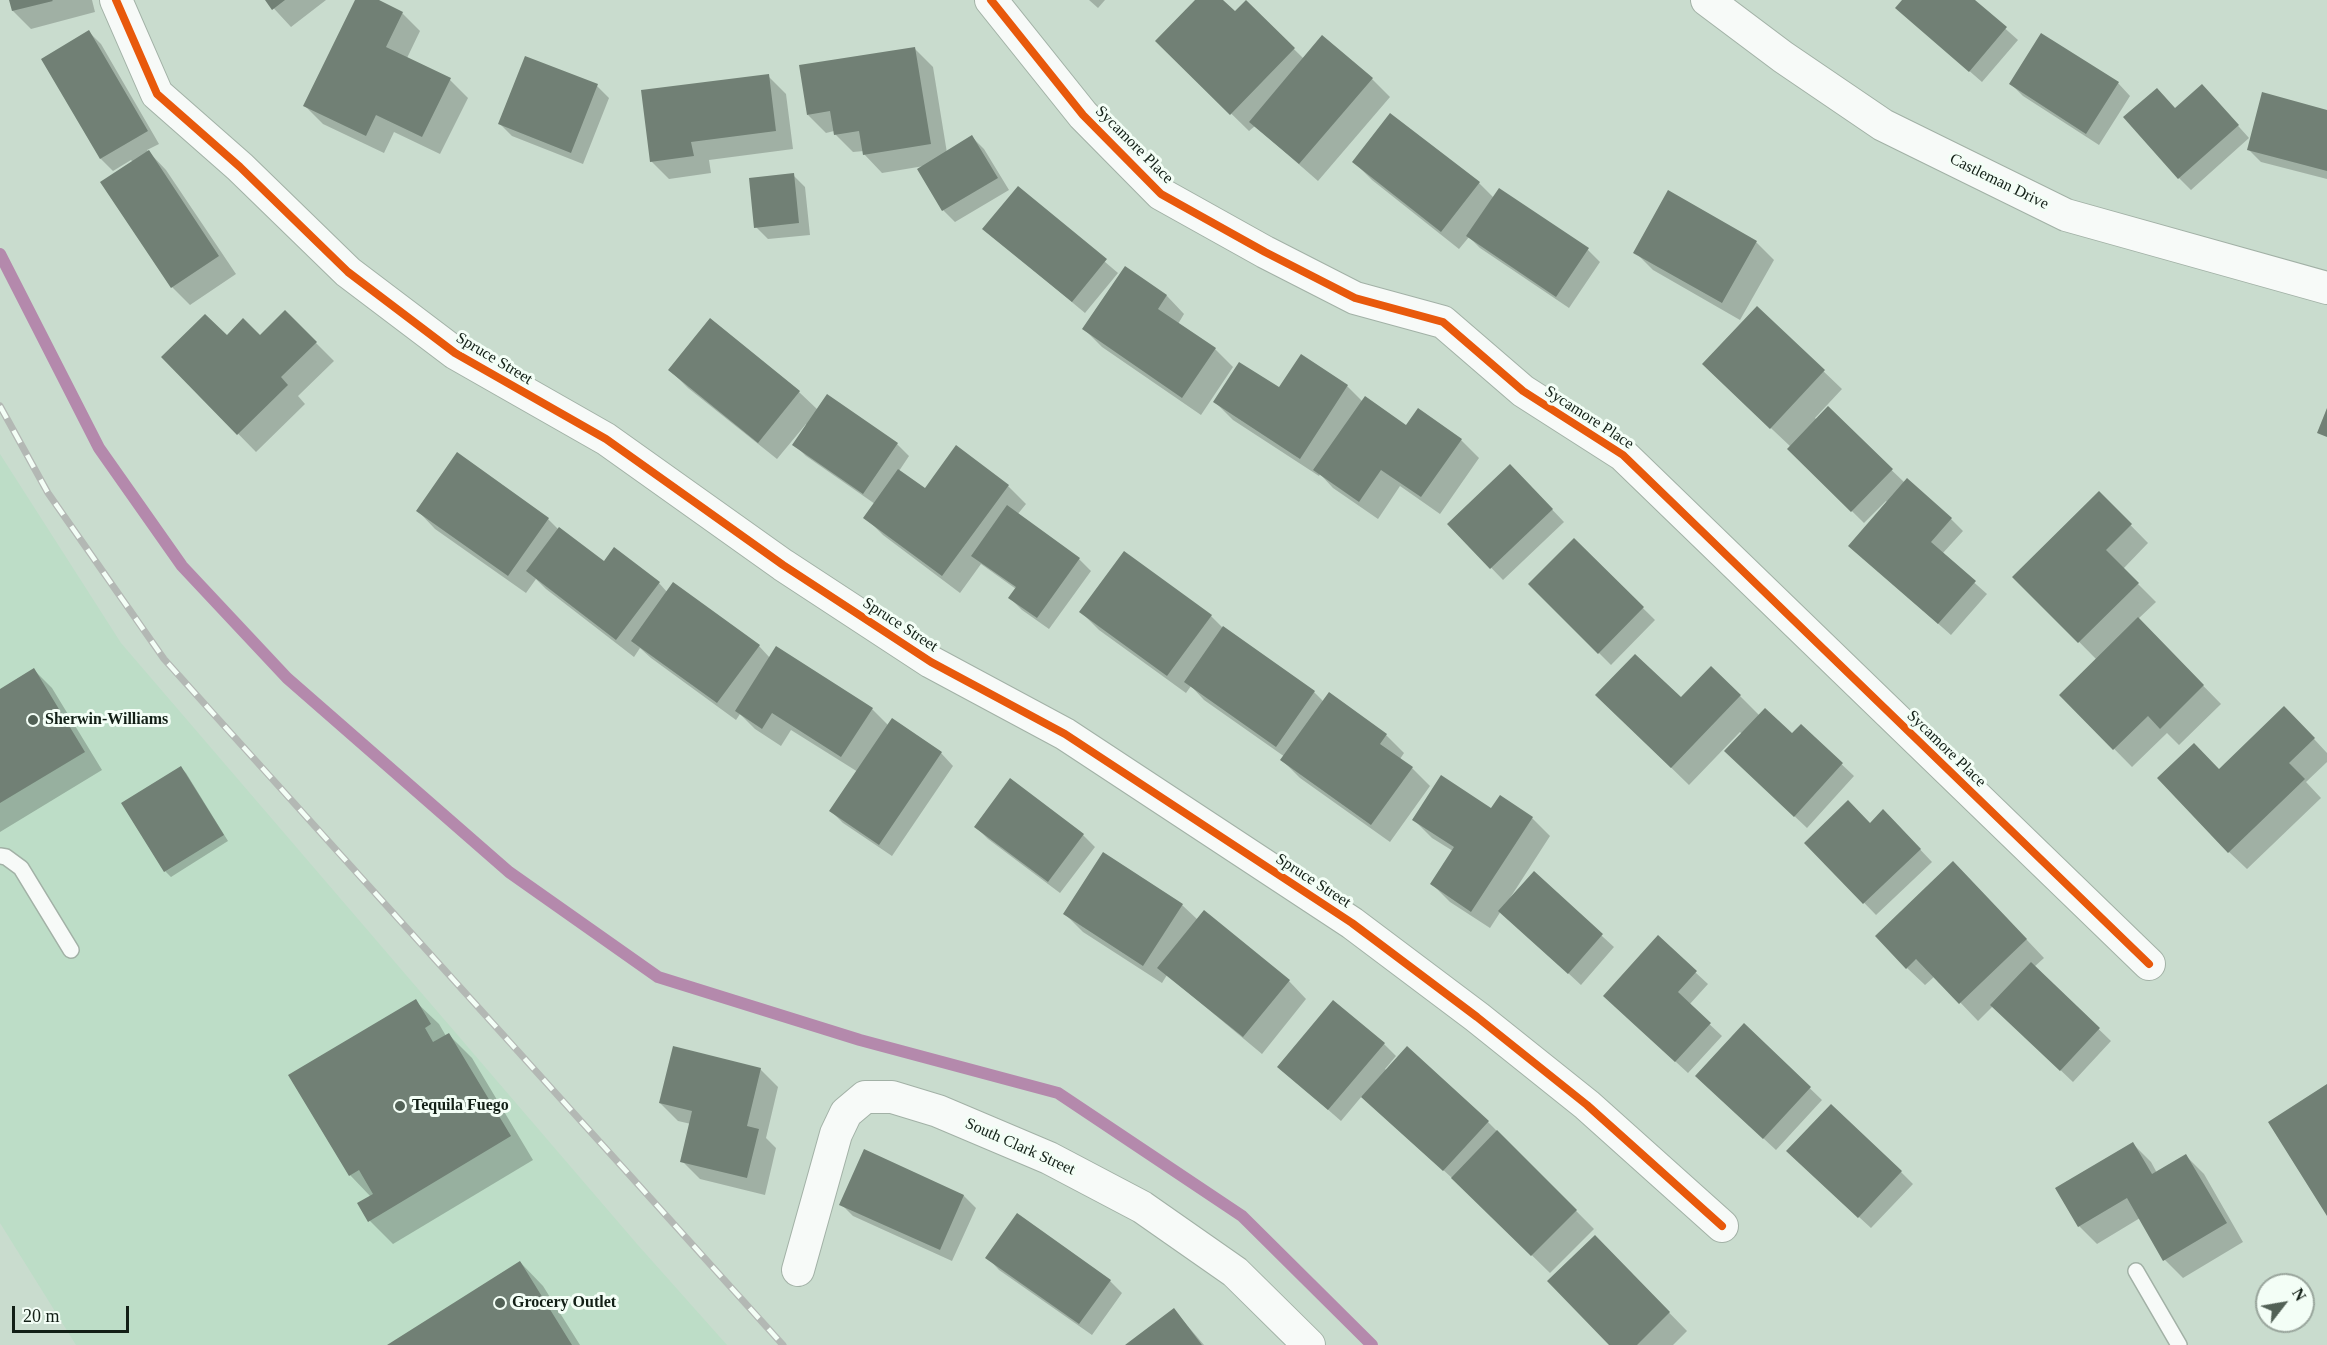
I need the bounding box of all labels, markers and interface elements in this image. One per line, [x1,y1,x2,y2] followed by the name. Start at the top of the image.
[1091,102,1177,188] street label: Sycamore Place
[1946,150,2052,214] street label: Castleman Drive
[452,329,536,389] street label: Spruce Street
[1541,382,1637,454] street label: Sycamore Place
[859,594,941,656] street label: Spruce Street
[1902,706,1990,792] street label: Sycamore Place
[45,710,168,730] place label: Sherwin-Williams
[26,713,40,727] marker: Sherwin-Williams
[1272,850,1354,912] street label: Spruce Street
[412,1096,509,1116] place label: Tequila Fuego
[393,1099,407,1113] marker: Tequila Fuego
[962,1114,1078,1180] street label: South Clark Street
[2255,1273,2315,1333] north arrow
[2289,1285,2309,1304] text: N
[512,1293,616,1313] place label: Grocery Outlet
[15,1294,132,1332] scale bar
[493,1296,507,1310] marker: Grocery Outlet
[23,1306,60,1326] text: 20 m

